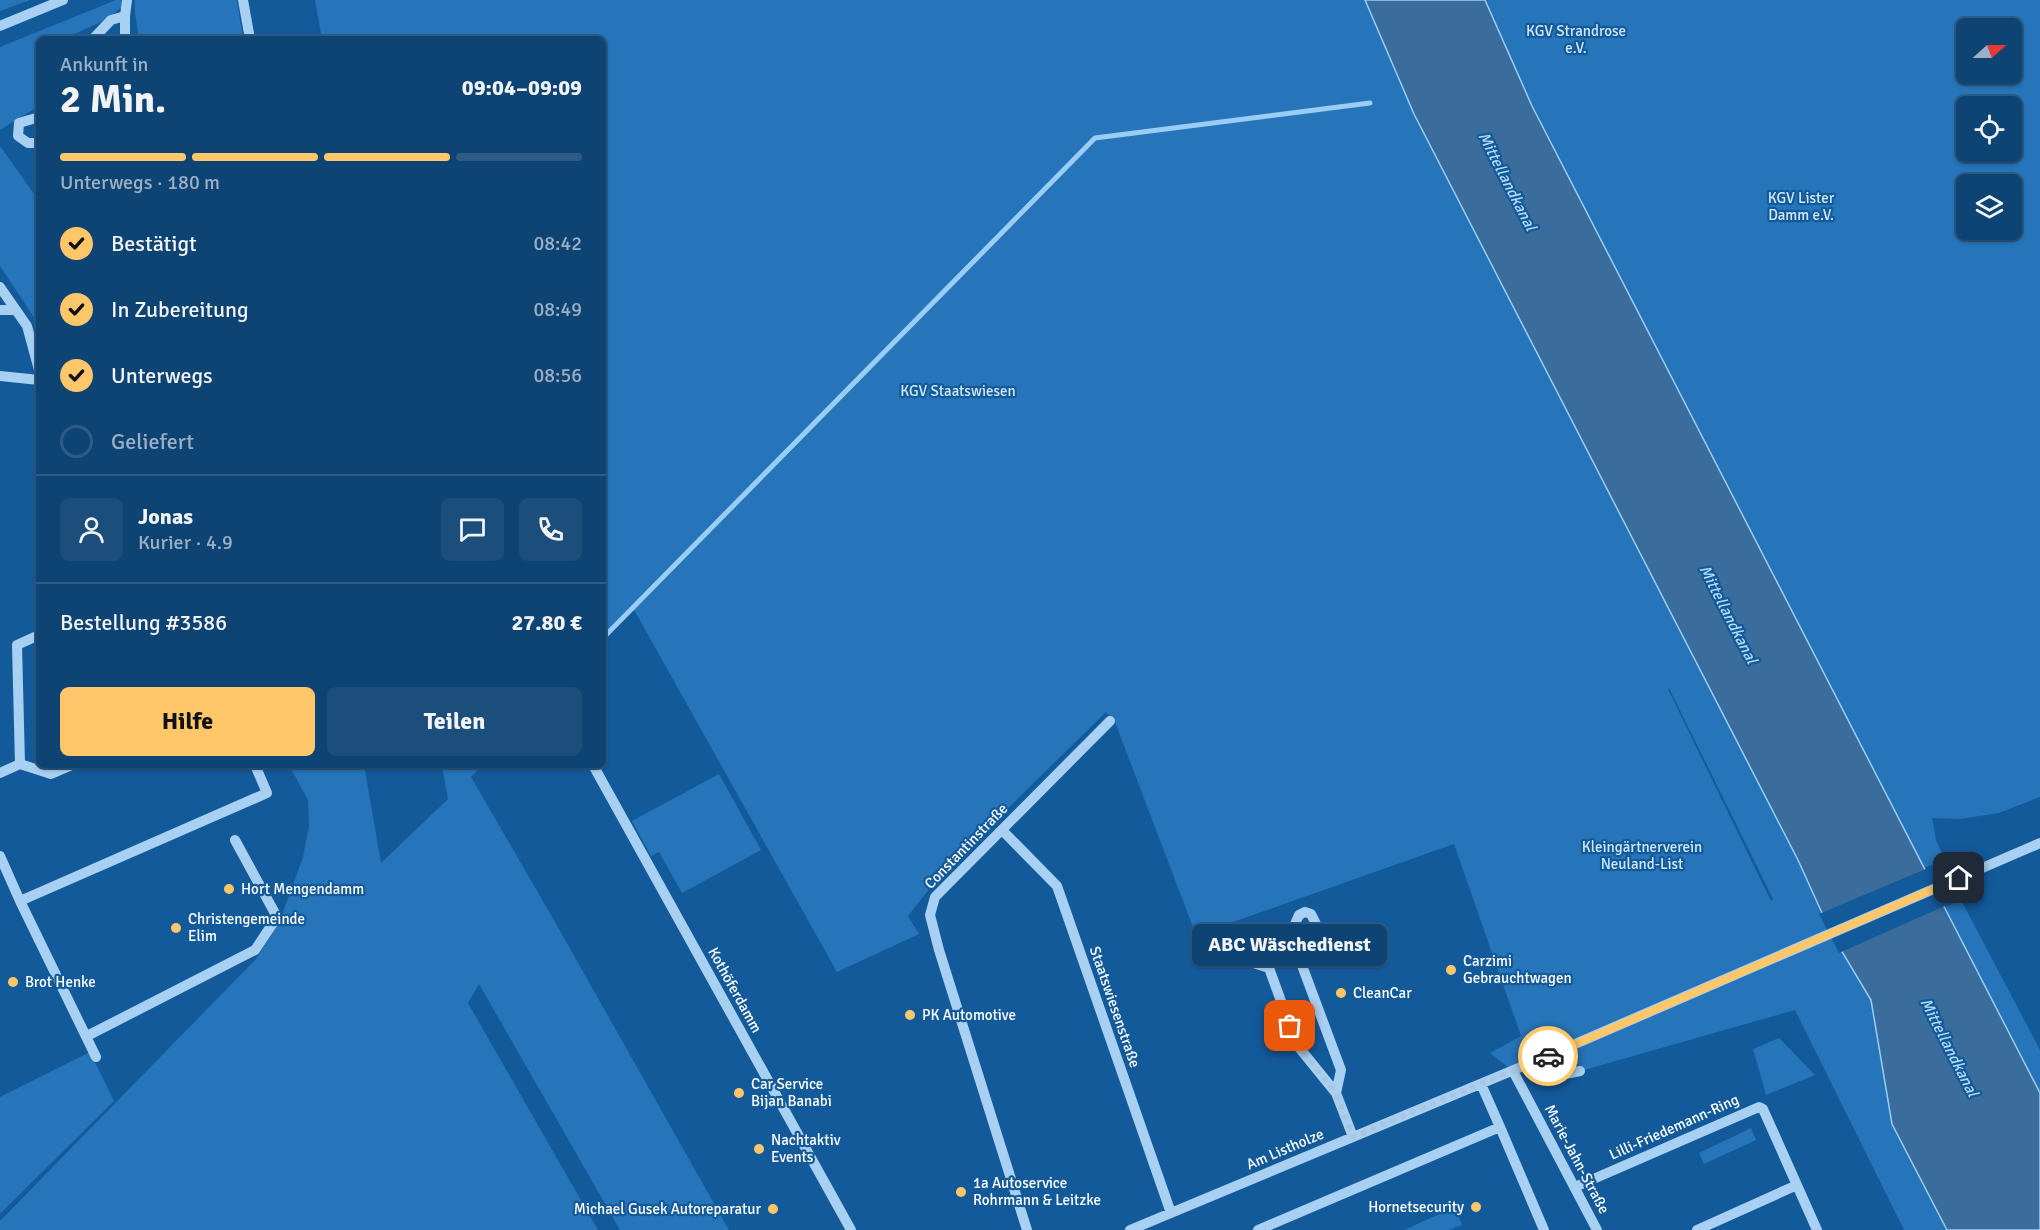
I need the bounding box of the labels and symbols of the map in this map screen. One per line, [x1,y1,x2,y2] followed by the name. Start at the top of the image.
[1956,18,2022,84] north arrow
[1526,22,1626,57] park label: KGV Strandrose e.V.
[1474,129,1541,235] water label: Mittellandkanal
[1768,189,1835,224] park label: KGV Lister Damm e.V.
[900,382,1016,400] park label: KGV Staatswiesen
[1695,562,1762,668] water label: Mittellandkanal
[921,800,1011,892] street label: Constantinstraße
[1582,838,1702,873] park label: Kleingärtnerverein Neuland-List
[1933,852,1984,903] pin
[241,880,364,898] place label: Hort Mengendamm
[222,882,236,896] marker: Hort Mengendamm
[188,910,305,945] place label: Christengemeinde Elim
[169,921,183,935] marker: Christengemeinde Elim
[1192,924,1388,966] callout: ABC Wäschedienst
[704,944,766,1036] street label: Kothöferdamm
[1086,944,1144,1070] street label: Staatswiesenstraße
[1463,952,1572,987] place label: Carzimi Gebrauchtwagen
[1444,963,1458,977] marker: Carzimi Gebrauchtwagen
[25,973,96,991] place label: Brot Henke
[6,975,20,989] marker: Brot Henke
[1353,984,1412,1002] place label: CleanCar
[1334,986,1348,1000] marker: CleanCar
[1916,995,1983,1101] water label: Mittellandkanal
[1264,1000,1315,1051] pin
[922,1006,1016,1024] place label: PK Automotive
[903,1008,917,1022] marker: PK Automotive
[1518,1026,1578,1086] courier
[751,1075,832,1110] place label: Car Service Bijan Banabi
[732,1086,746,1100] marker: Car Service Bijan Banabi
[1606,1090,1742,1164] street label: Lilli-Friedemann-Ring
[1541,1101,1613,1217] street label: Marie-Jahn-Straße
[1244,1125,1326,1173] street label: Am Listholze
[771,1131,841,1166] place label: Nachtaktiv Events
[752,1142,766,1156] marker: Nachtaktiv Events
[973,1174,1101,1209] place label: 1a Autoservice Rohrmann & Leitzke
[954,1185,968,1199] marker: 1a Autoservice Rohrmann & Leitzke
[1368,1198,1464,1216] place label: Hornetsecurity
[574,1200,761,1218] place label: Michael Gusek Autoreparatur
[1469,1200,1483,1214] marker: Hornetsecurity
[766,1202,780,1216] marker: Michael Gusek Autoreparatur

